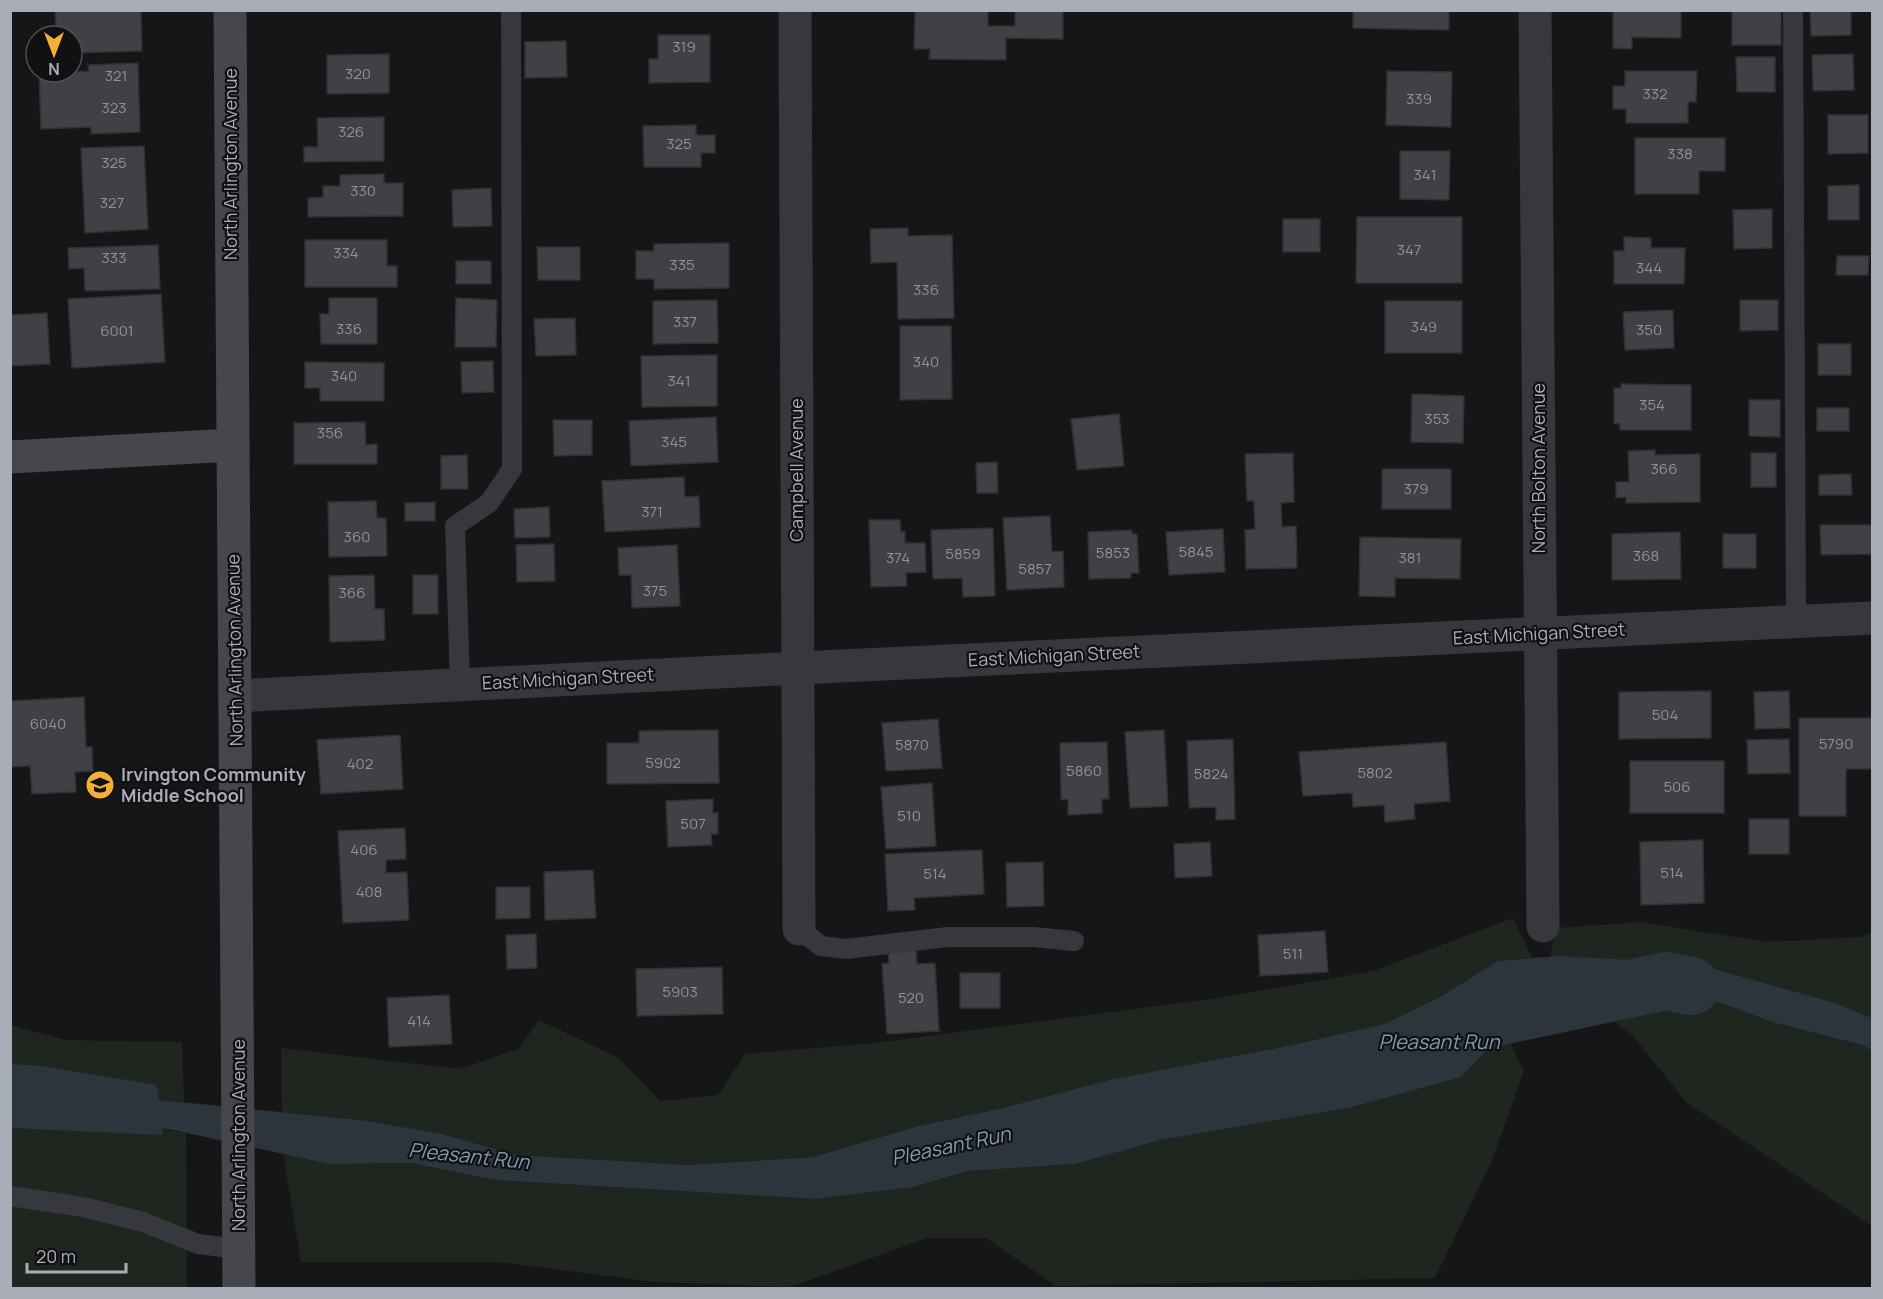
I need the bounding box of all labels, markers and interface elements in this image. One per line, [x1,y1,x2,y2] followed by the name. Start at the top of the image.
[24,24,84,84] north arrow
[672,36,696,57] house number: 319
[48,58,60,80] text: N
[345,63,371,84] house number: 320
[105,65,127,86] house number: 321
[218,68,242,260] street label: North Arlington Avenue
[1642,83,1668,104] house number: 332
[1406,88,1432,109] house number: 339
[101,97,127,118] house number: 323
[338,121,364,142] house number: 326
[666,133,692,154] house number: 325
[1667,143,1693,164] house number: 338
[101,152,127,173] house number: 325
[1414,164,1437,185] house number: 341
[350,180,376,201] house number: 330
[100,192,124,213] house number: 327
[1397,239,1421,260] house number: 347
[333,242,359,263] house number: 334
[102,247,126,268] house number: 333
[669,254,695,275] house number: 335
[1636,257,1662,278] house number: 344
[913,279,939,300] house number: 336
[673,311,697,332] house number: 337
[1411,316,1437,337] house number: 349
[336,318,362,339] house number: 336
[1636,319,1662,340] house number: 350
[100,320,134,341] house number: 6001
[913,351,939,372] house number: 340
[331,365,357,386] house number: 340
[668,370,691,391] house number: 341
[1526,383,1550,553] street label: North Bolton Avenue
[1639,394,1665,415] house number: 354
[784,398,808,542] street label: Campbell Avenue
[1424,408,1450,429] house number: 353
[317,422,343,443] house number: 356
[661,431,687,452] house number: 345
[1651,458,1677,479] house number: 366
[1403,478,1429,499] house number: 379
[641,501,663,522] house number: 371
[344,526,370,547] house number: 360
[1179,541,1213,562] house number: 5845
[1096,542,1130,563] house number: 5853
[945,543,981,564] house number: 5859
[1633,545,1659,566] house number: 368
[886,547,910,568] house number: 374
[1399,547,1421,568] house number: 381
[220,554,248,746] street label: North Arlington Avenue
[1018,558,1052,579] house number: 5857
[643,580,667,601] house number: 375
[339,582,365,603] house number: 366
[1452,617,1626,649] street label: East Michigan Street
[967,639,1141,671] street label: East Michigan Street
[481,662,655,694] street label: East Michigan Street
[1652,704,1678,725] house number: 504
[30,713,66,734] house number: 6040
[1819,733,1853,754] house number: 5790
[895,734,929,755] house number: 5870
[645,752,681,773] house number: 5902
[347,753,373,774] house number: 402
[1066,760,1102,781] house number: 5860
[121,762,306,807] place label: Irvington Community Middle School
[1357,762,1393,783] house number: 5802
[1194,763,1228,784] house number: 5824
[84,769,116,801] school or university icon: Irvington Community Middle School
[1663,776,1691,797] house number: 506
[897,805,921,826] house number: 510
[680,813,706,834] house number: 507
[350,839,378,860] house number: 406
[1660,862,1684,883] house number: 514
[923,863,947,884] house number: 514
[356,881,382,902] house number: 408
[1283,943,1303,964] house number: 511
[662,981,698,1002] house number: 5903
[898,987,924,1008] house number: 520
[407,1010,431,1031] house number: 414
[1378,1028,1501,1055] water label: Pleasant Run
[226,1039,250,1231] street label: North Arlington Avenue
[889,1119,1014,1171] water label: Pleasant Run
[407,1136,532,1175] water label: Pleasant Run
[27,1236,126,1274] scale bar
[36,1244,76,1268] text: 20 m

